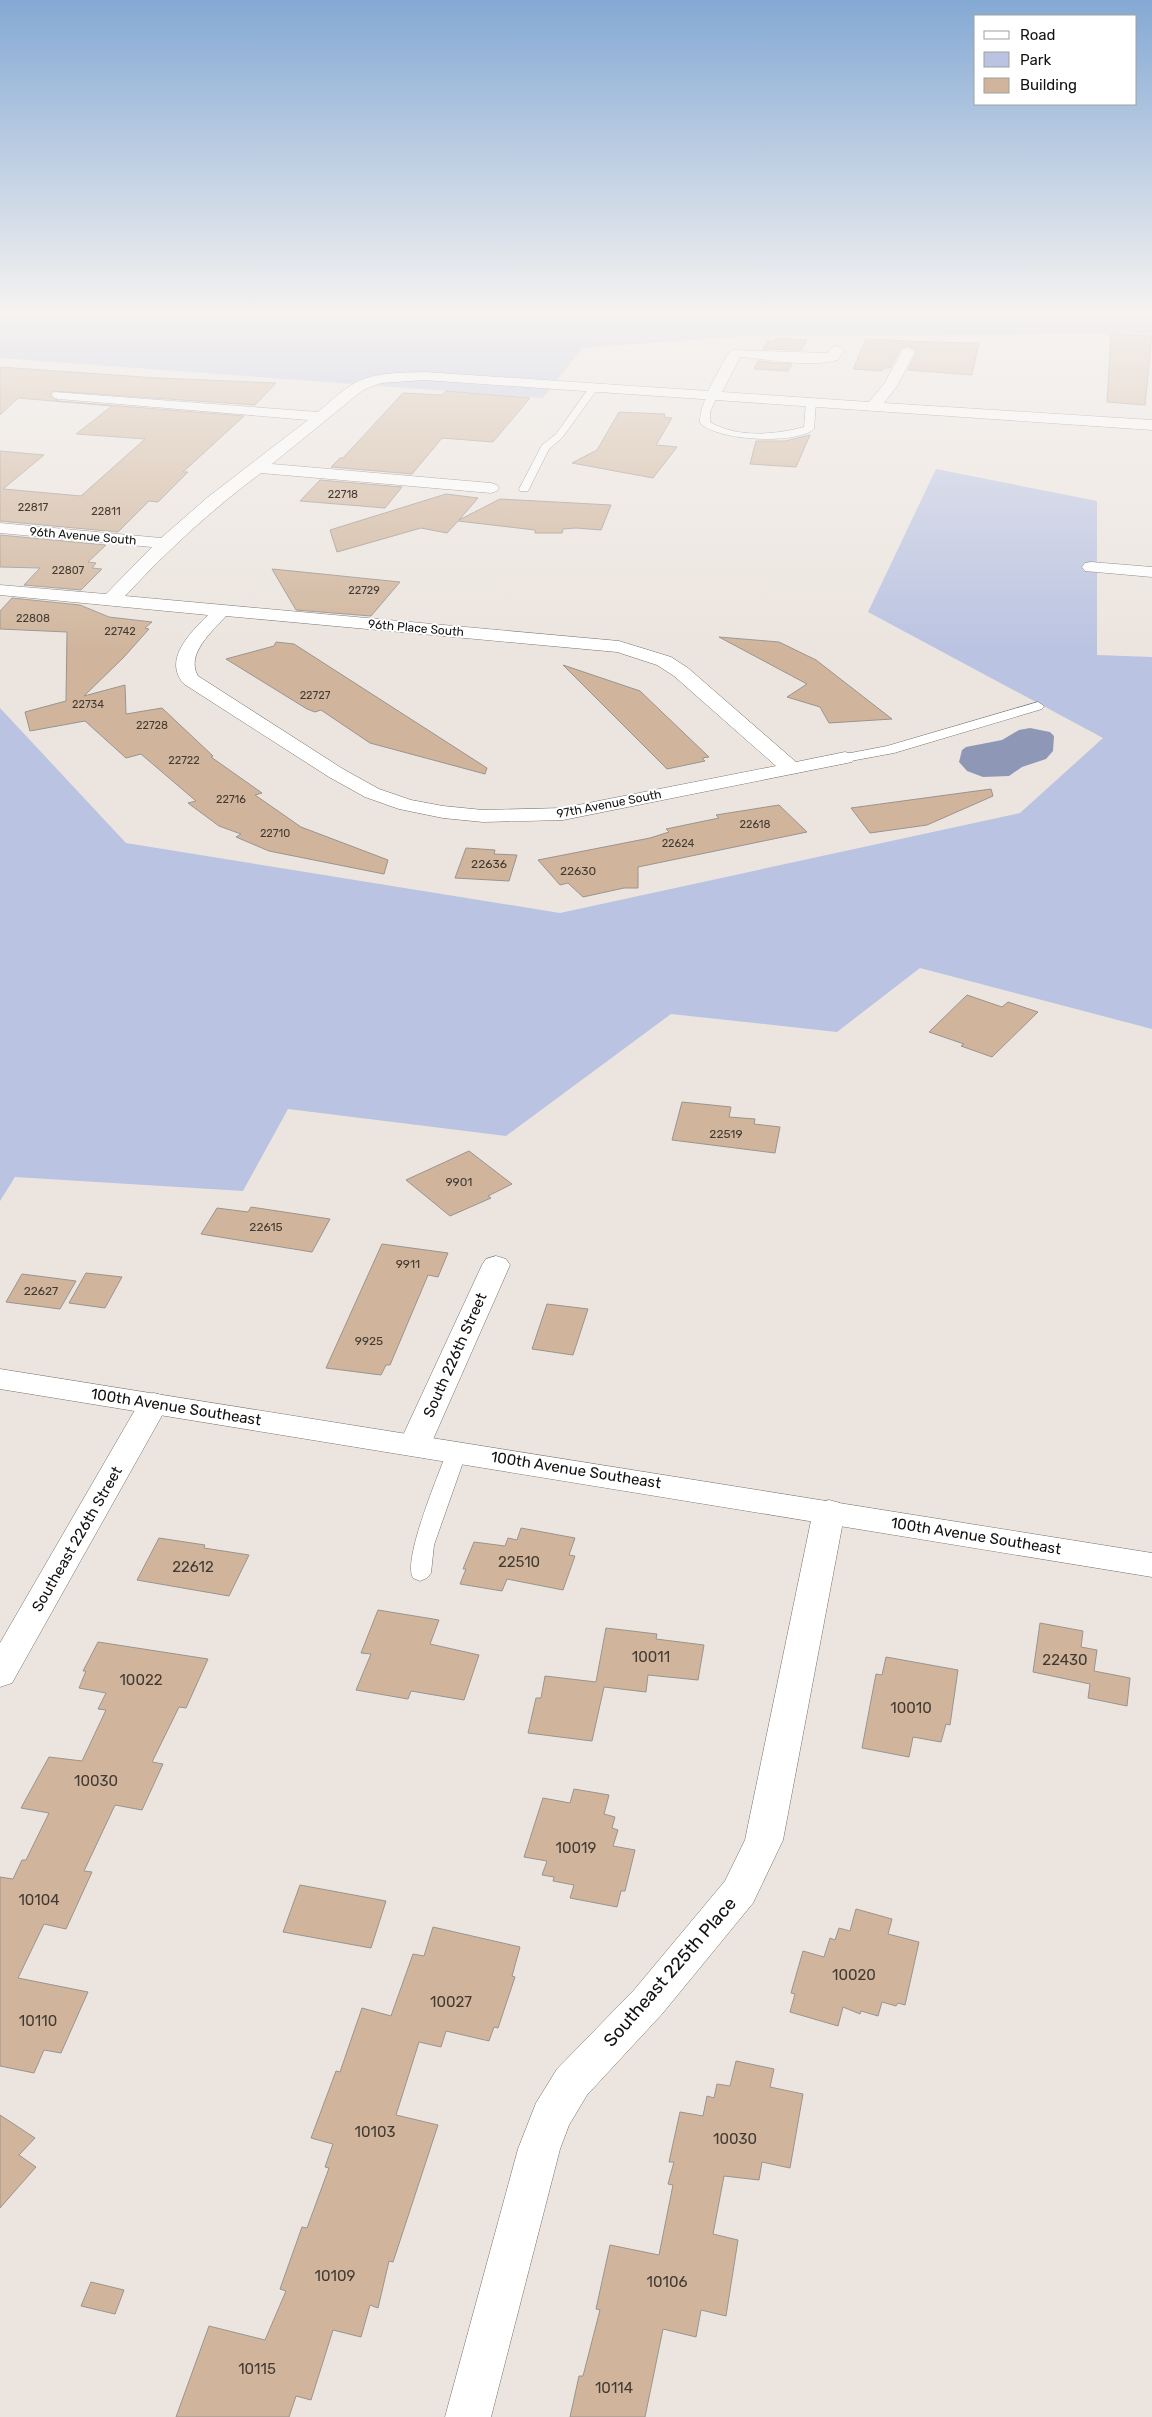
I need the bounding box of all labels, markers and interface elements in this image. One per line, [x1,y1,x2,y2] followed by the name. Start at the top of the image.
[974,15,1137,105] legend
[1020,26,1056,44] text: Road
[1020,51,1051,69] text: Park
[1020,76,1077,94] text: Building
[328,488,358,501] house number: 22718
[18,501,48,514] house number: 22817
[91,505,121,518] house number: 22811
[29,524,137,548] street label: 96th Avenue South
[52,564,85,577] house number: 22807
[348,584,380,597] house number: 22729
[16,612,50,625] house number: 22808
[367,617,465,639] street label: 96th Place South
[104,625,136,638] house number: 22742
[300,689,331,702] house number: 22727
[72,698,104,711] house number: 22734
[136,719,168,732] house number: 22728
[168,754,200,767] house number: 22722
[555,787,663,821] street label: 97th Avenue South
[216,793,246,806] house number: 22716
[740,818,771,831] house number: 22618
[260,827,290,840] house number: 22710
[662,837,695,850] house number: 22624
[471,857,507,871] house number: 22636
[560,864,596,878] house number: 22630
[709,1127,743,1141] house number: 22519
[446,1175,473,1189] house number: 9901
[249,1220,283,1234] house number: 22615
[396,1257,420,1271] house number: 9911
[24,1284,58,1298] house number: 22627
[419,1290,491,1420] street label: South 226th Street
[355,1334,383,1348] house number: 9925
[90,1385,263,1429] street label: 100th Avenue Southeast
[490,1448,663,1492] street label: 100th Avenue Southeast
[28,1463,126,1615] street label: Southeast 226th Street
[890,1514,1063,1558] street label: 100th Avenue Southeast
[498,1553,540,1571] house number: 22510
[172,1558,214,1576] house number: 22612
[632,1648,670,1666] house number: 10011
[1042,1651,1088,1669] house number: 22430
[119,1671,163,1689] house number: 10022
[890,1699,932,1717] house number: 10010
[74,1772,118,1790] house number: 10030
[556,1839,596,1857] house number: 10019
[18,1891,60,1909] house number: 10104
[599,1893,741,2051] street label: Southeast 225th Place
[832,1966,876,1984] house number: 10020
[430,1993,472,2011] house number: 10027
[19,2012,57,2030] house number: 10110
[355,2123,395,2141] house number: 10103
[713,2130,757,2148] house number: 10030
[315,2267,355,2285] house number: 10109
[647,2273,687,2291] house number: 10106
[238,2360,276,2378] house number: 10115
[595,2379,633,2397] house number: 10114

